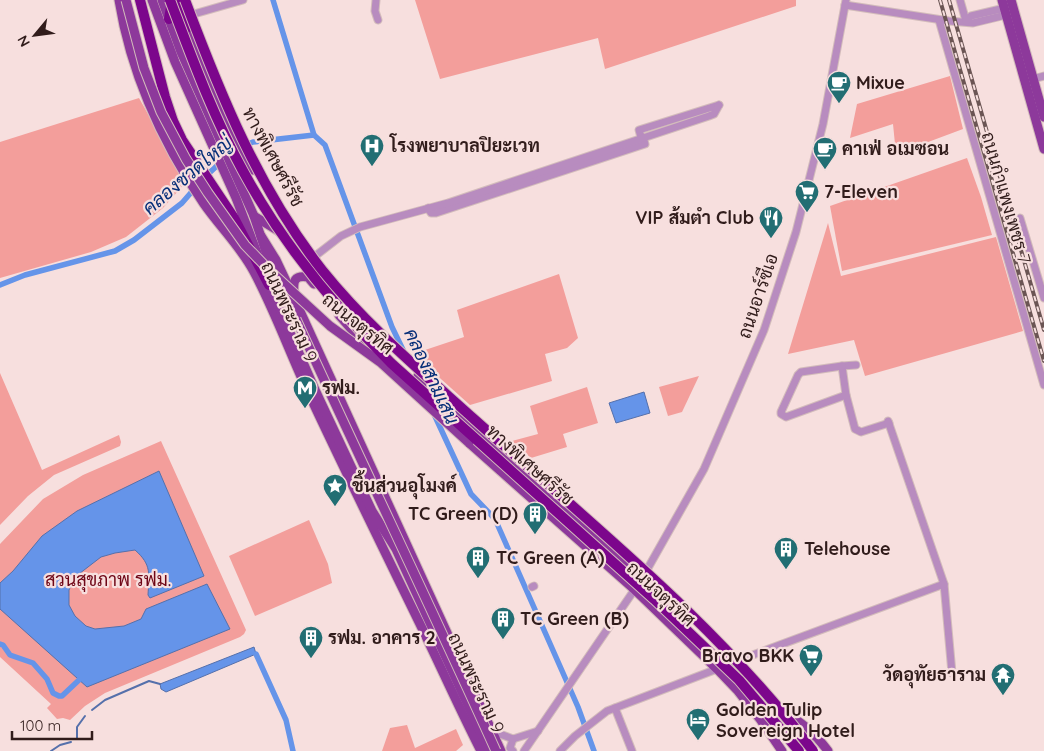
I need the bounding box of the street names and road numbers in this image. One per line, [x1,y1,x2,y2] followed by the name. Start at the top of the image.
[238,103,310,211] street label: ทางพิเศษศรีรัช
[977,129,1036,267] street label: ถนนกำแพงเพชร 7
[731,250,783,341] street label: ถนนอาร์ซีเอ
[256,258,323,366] street label: ถนนพระราม 9
[317,288,399,360] street label: ถนนจตุรทิศ
[482,419,579,510] street label: ทางพิเศษศรีรัช
[621,556,701,632] street label: ถนนจตุรทิศ
[443,629,510,737] street label: ถนนพระราม 9

